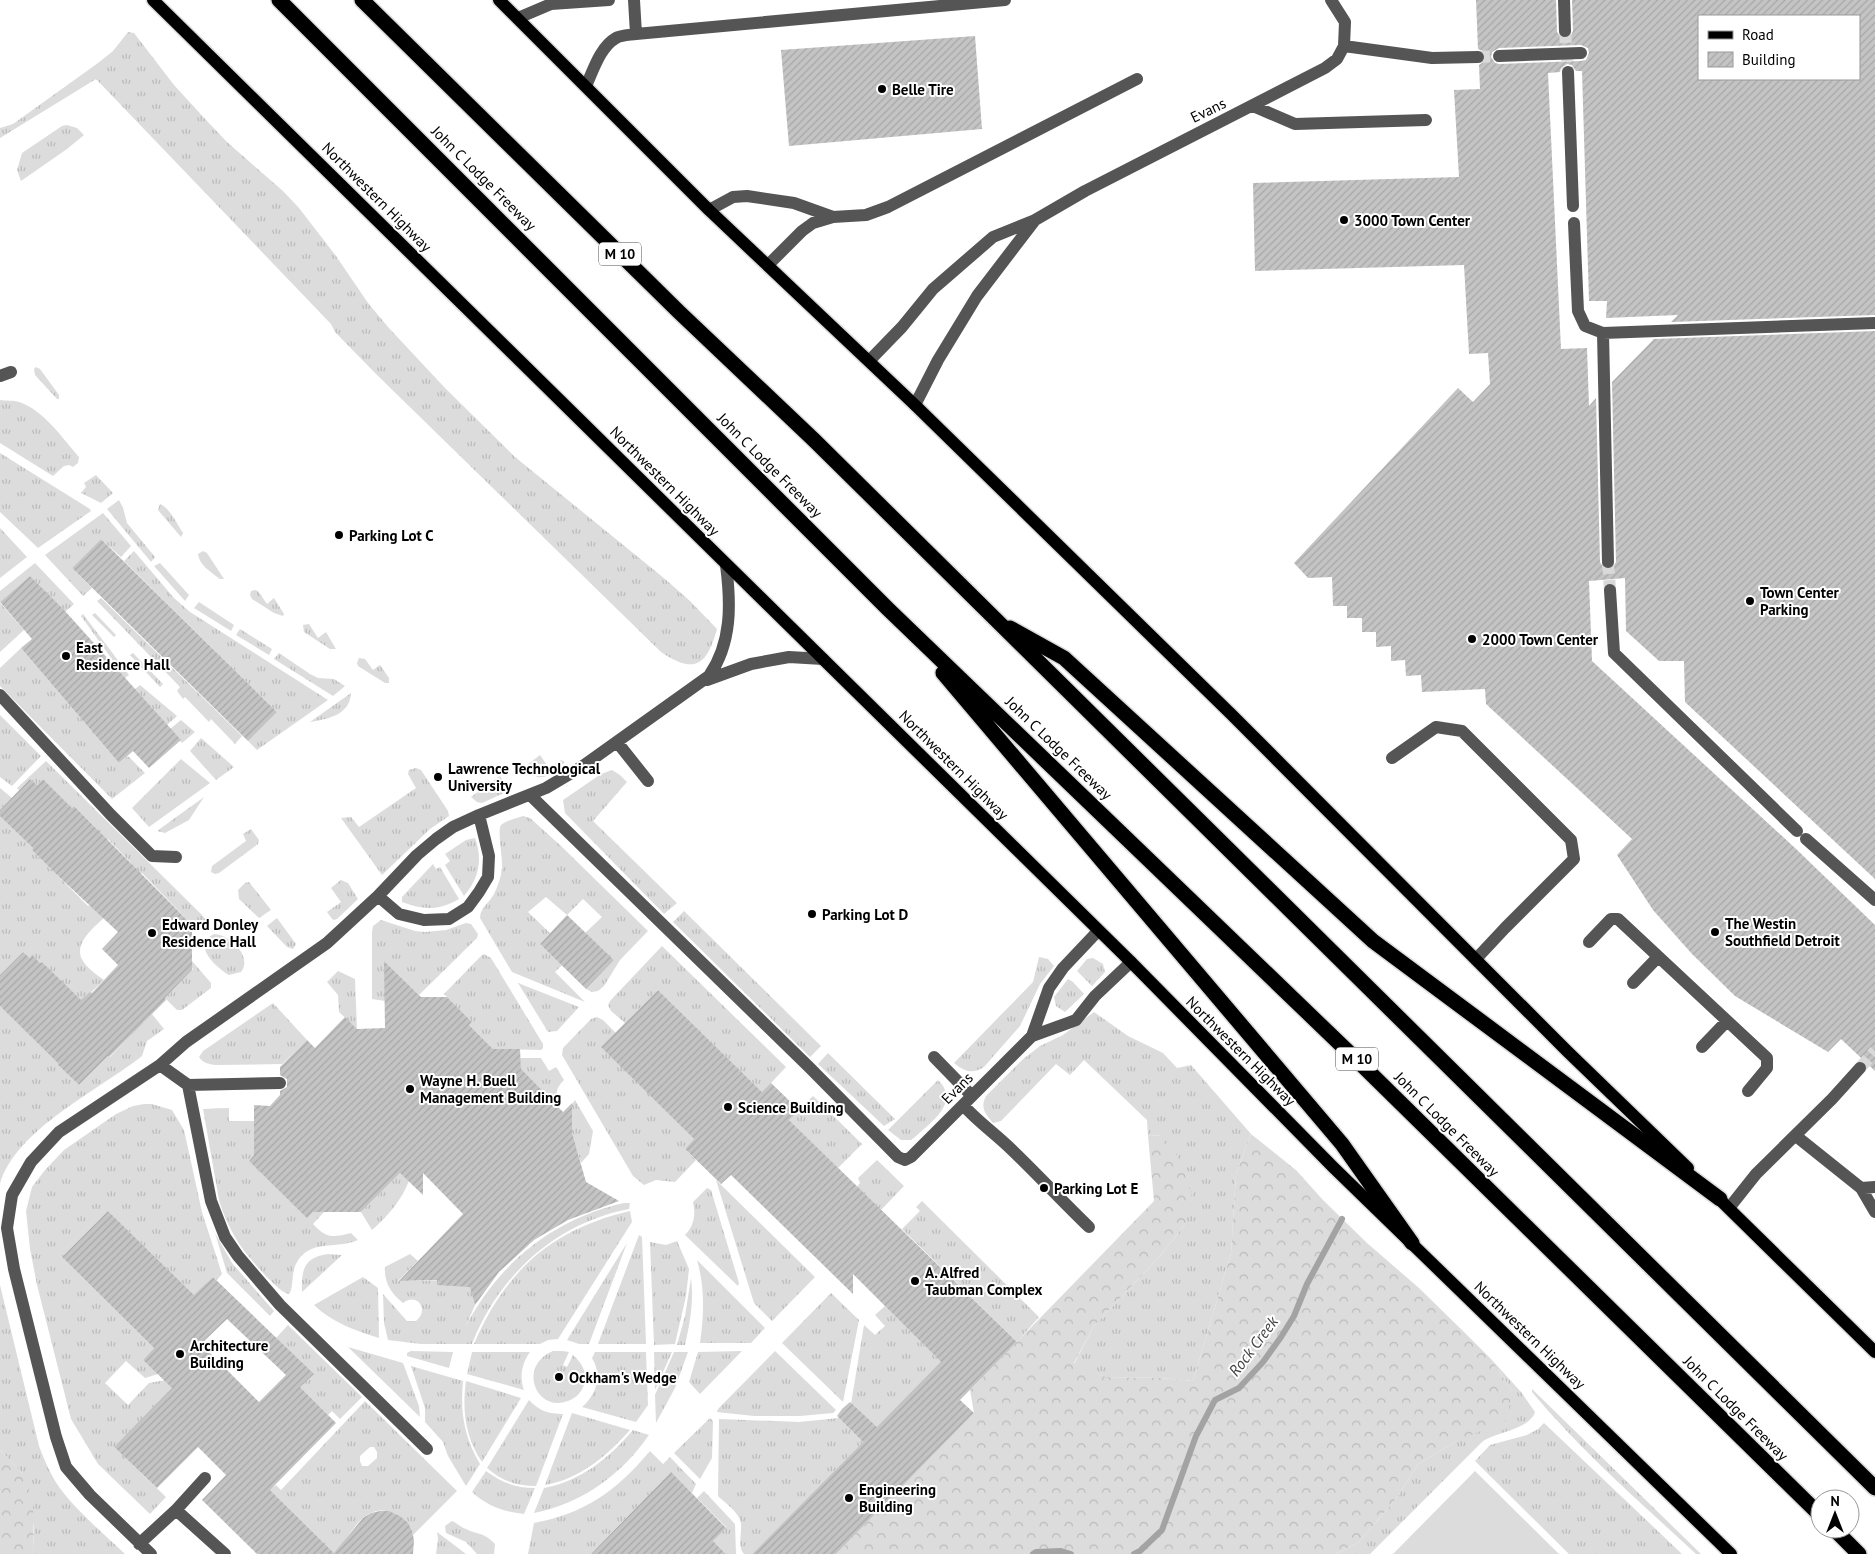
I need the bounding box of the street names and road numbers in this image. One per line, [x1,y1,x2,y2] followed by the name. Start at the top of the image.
[1187,93,1229,127] street label: Evans
[427,121,540,234] street label: John C Lodge Freeway
[318,138,436,256] street label: Northwestern Highway
[599,242,641,266] road number: M 10
[713,408,826,521] street label: John C Lodge Freeway
[606,422,724,540] street label: Northwestern Highway
[1001,692,1116,804] street label: John C Lodge Freeway
[895,706,1013,824] street label: Northwestern Highway
[1182,992,1300,1110] street label: Northwestern Highway
[1336,1048,1378,1070] road number: M 10
[1390,1067,1503,1180] street label: John C Lodge Freeway
[937,1068,977,1108] street label: Evans
[1470,1277,1590,1393] street label: Northwestern Highway
[1679,1351,1792,1464] street label: John C Lodge Freeway

